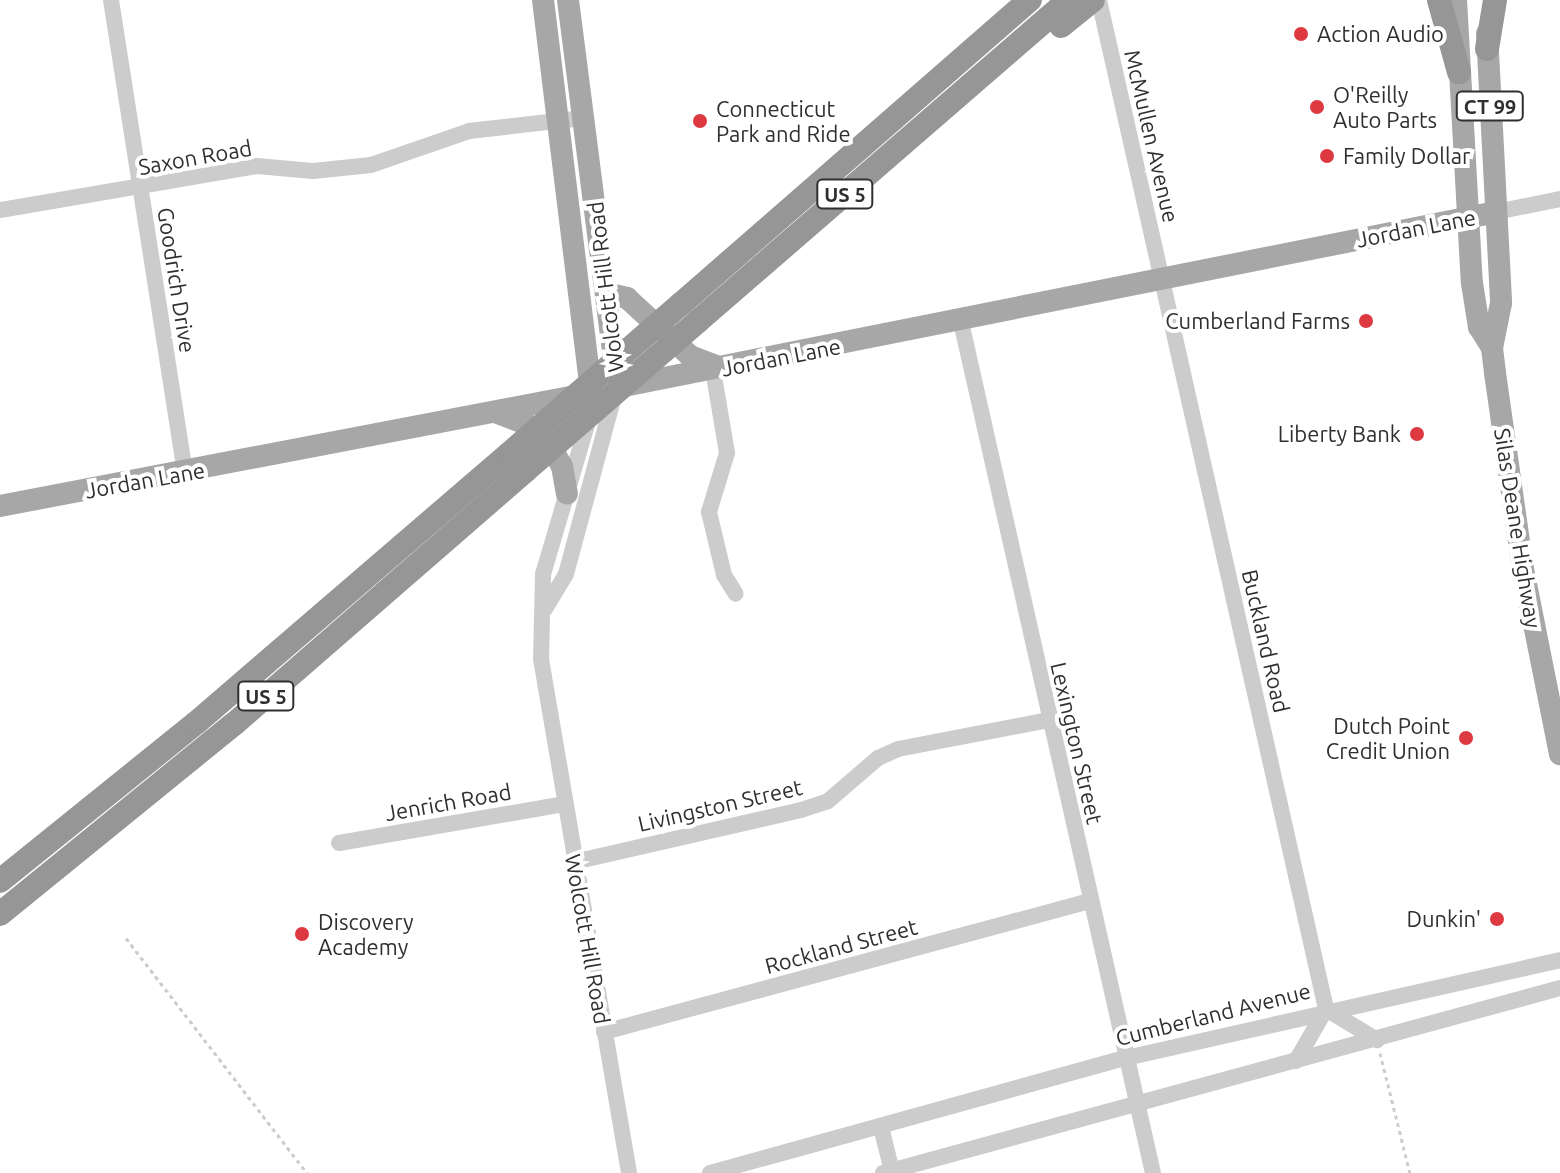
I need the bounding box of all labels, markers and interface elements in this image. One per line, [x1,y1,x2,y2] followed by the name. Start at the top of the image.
[1317,21,1444,47] place label: Action Audio
[1292,25,1310,43] marker: Action Audio
[1119,47,1185,225] street label: McMullen Avenue
[1333,81,1437,132] place label: O'Reilly Auto Parts
[1454,90,1526,122] road number: CT 99
[716,95,851,146] place label: Connecticut Park and Ride
[1308,98,1326,116] marker: O'Reilly Auto Parts
[691,112,709,130] marker: Connecticut Park and Ride
[136,134,254,180] street label: Saxon Road
[1343,143,1470,169] place label: Family Dollar
[1318,147,1336,165] marker: Family Dollar
[815,178,875,210] road number: US 5
[581,200,629,374] street label: Wolcott Hill Road
[1354,203,1478,253] street label: Jordan Lane
[152,205,202,355] street label: Goodrich Drive
[1165,308,1350,334] place label: Cumberland Farms
[1357,312,1375,330] marker: Cumberland Farms
[719,332,843,382] street label: Jordan Lane
[1278,421,1401,447] place label: Liberty Bank
[1408,425,1426,443] marker: Liberty Bank
[1489,426,1547,630] street label: Silas Deane Highway
[83,456,207,504] street label: Jordan Lane
[1237,567,1295,715] street label: Buckland Road
[1046,659,1108,827] street label: Lexington Street
[236,680,296,712] road number: US 5
[1326,712,1450,764] place label: Dutch Point Credit Union
[1457,729,1475,747] marker: Dutch Point Credit Union
[635,773,805,837] street label: Livingston Street
[383,778,513,826] street label: Jenrich Road
[560,852,616,1026] street label: Wolcott Hill Road
[1406,906,1481,932] place label: Dunkin'
[318,908,414,960] place label: Discovery Academy
[1488,910,1506,928] marker: Dunkin'
[762,913,920,979] street label: Rockland Street
[293,925,311,943] marker: Discovery Academy
[1113,977,1313,1051] street label: Cumberland Avenue

